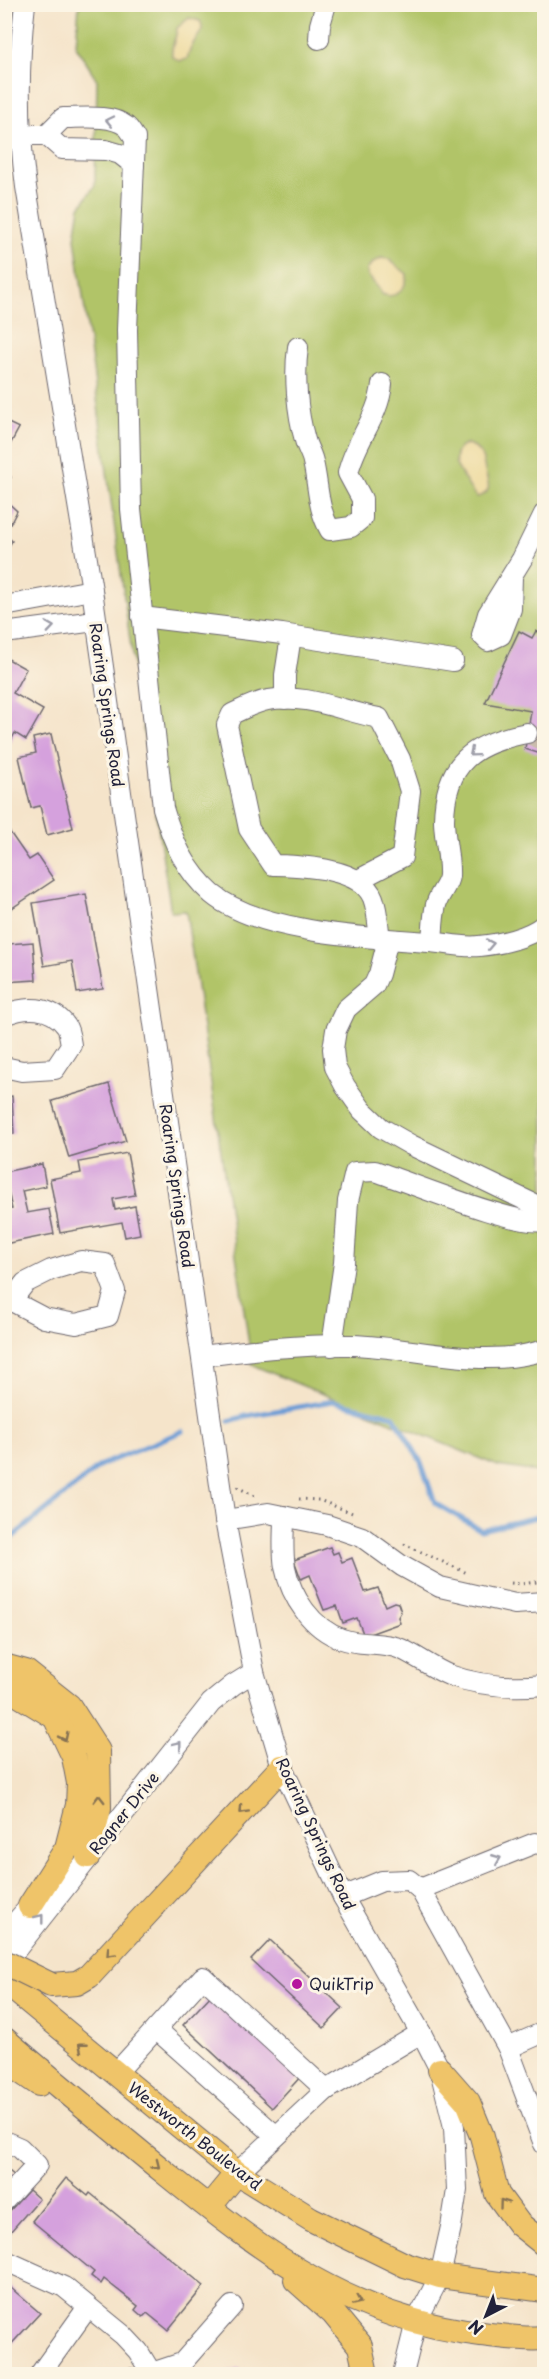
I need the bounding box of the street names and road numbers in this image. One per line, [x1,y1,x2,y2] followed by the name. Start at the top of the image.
[85,621,131,788] street label: Roaring Springs Road
[155,1102,201,1269] street label: Roaring Springs Road
[271,1753,363,1914] street label: Roaring Springs Road
[82,1766,164,1859] street label: Rogner Drive
[123,2075,268,2195] street label: Westworth Boulevard

